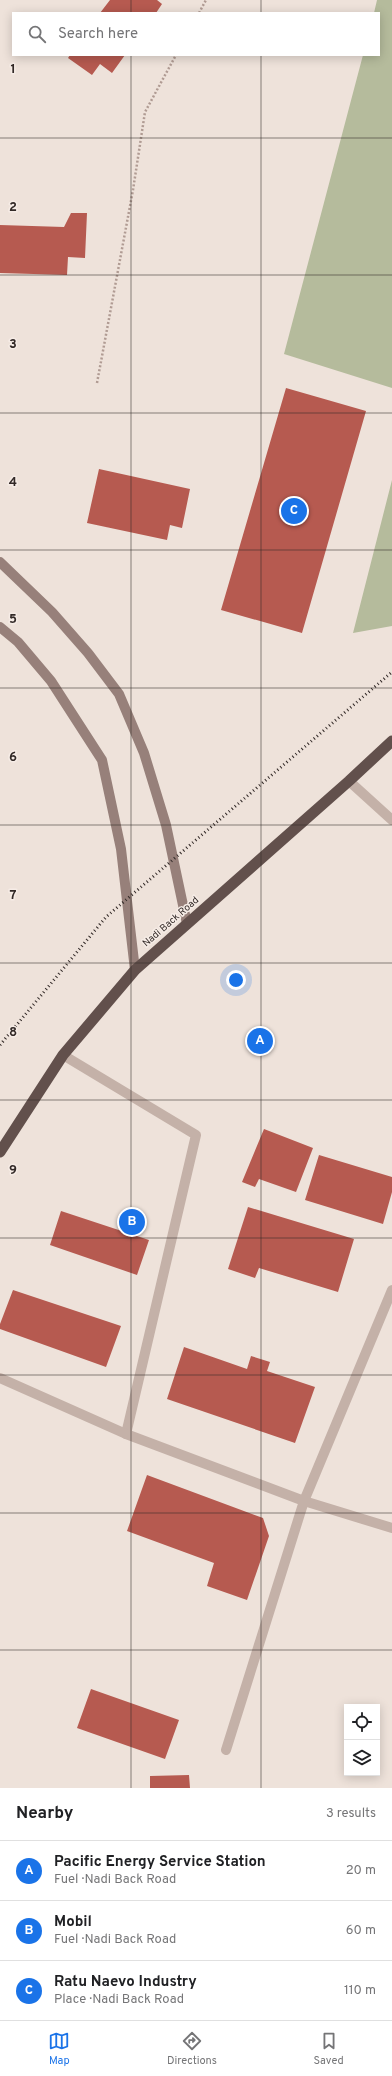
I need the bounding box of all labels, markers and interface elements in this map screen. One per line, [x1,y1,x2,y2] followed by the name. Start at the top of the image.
[12,12,380,56] search box
[26,23,48,45] icon: search
[58,25,138,44] text: Search here
[10,62,16,78] text: 1
[9,200,17,216] text: 2
[9,337,17,353] text: 3
[9,475,17,491] text: 4
[281,496,307,526] pin: C
[9,612,17,628] text: 5
[9,750,17,766] text: 6
[10,888,17,904] text: 7
[140,894,202,950] street label: Nadi Back Road
[226,970,246,990] your location
[9,1025,17,1041] text: 8
[247,1026,273,1056] pin: A
[9,1163,17,1179] text: 9
[119,1207,145,1237] pin: B
[344,1704,380,1776] map controls
[344,1704,380,1740] button: locate
[344,1740,380,1776] button: layers
[16,1803,73,1825] text: Nearby
[326,1806,376,1822] text: 3 results
[54,1853,266,1872] text: Pacific Energy Service Station
[24,1863,34,1879] text: A
[346,1863,376,1879] text: 20 m
[54,1872,176,1888] text: Fuel · Nadi Back Road
[54,1913,92,1932] text: Mobil
[25,1923,33,1939] text: B
[346,1923,376,1939] text: 60 m
[54,1932,176,1948] text: Fuel · Nadi Back Road
[54,1973,197,1992] text: Ratu Naevo Industry
[25,1983,33,1999] text: C
[344,1983,376,1999] text: 110 m
[54,1992,184,2008] text: Place · Nadi Back Road
[48,2030,70,2068] tab: Map
[167,2030,217,2068] tab: Directions
[313,2030,344,2068] tab: Saved

